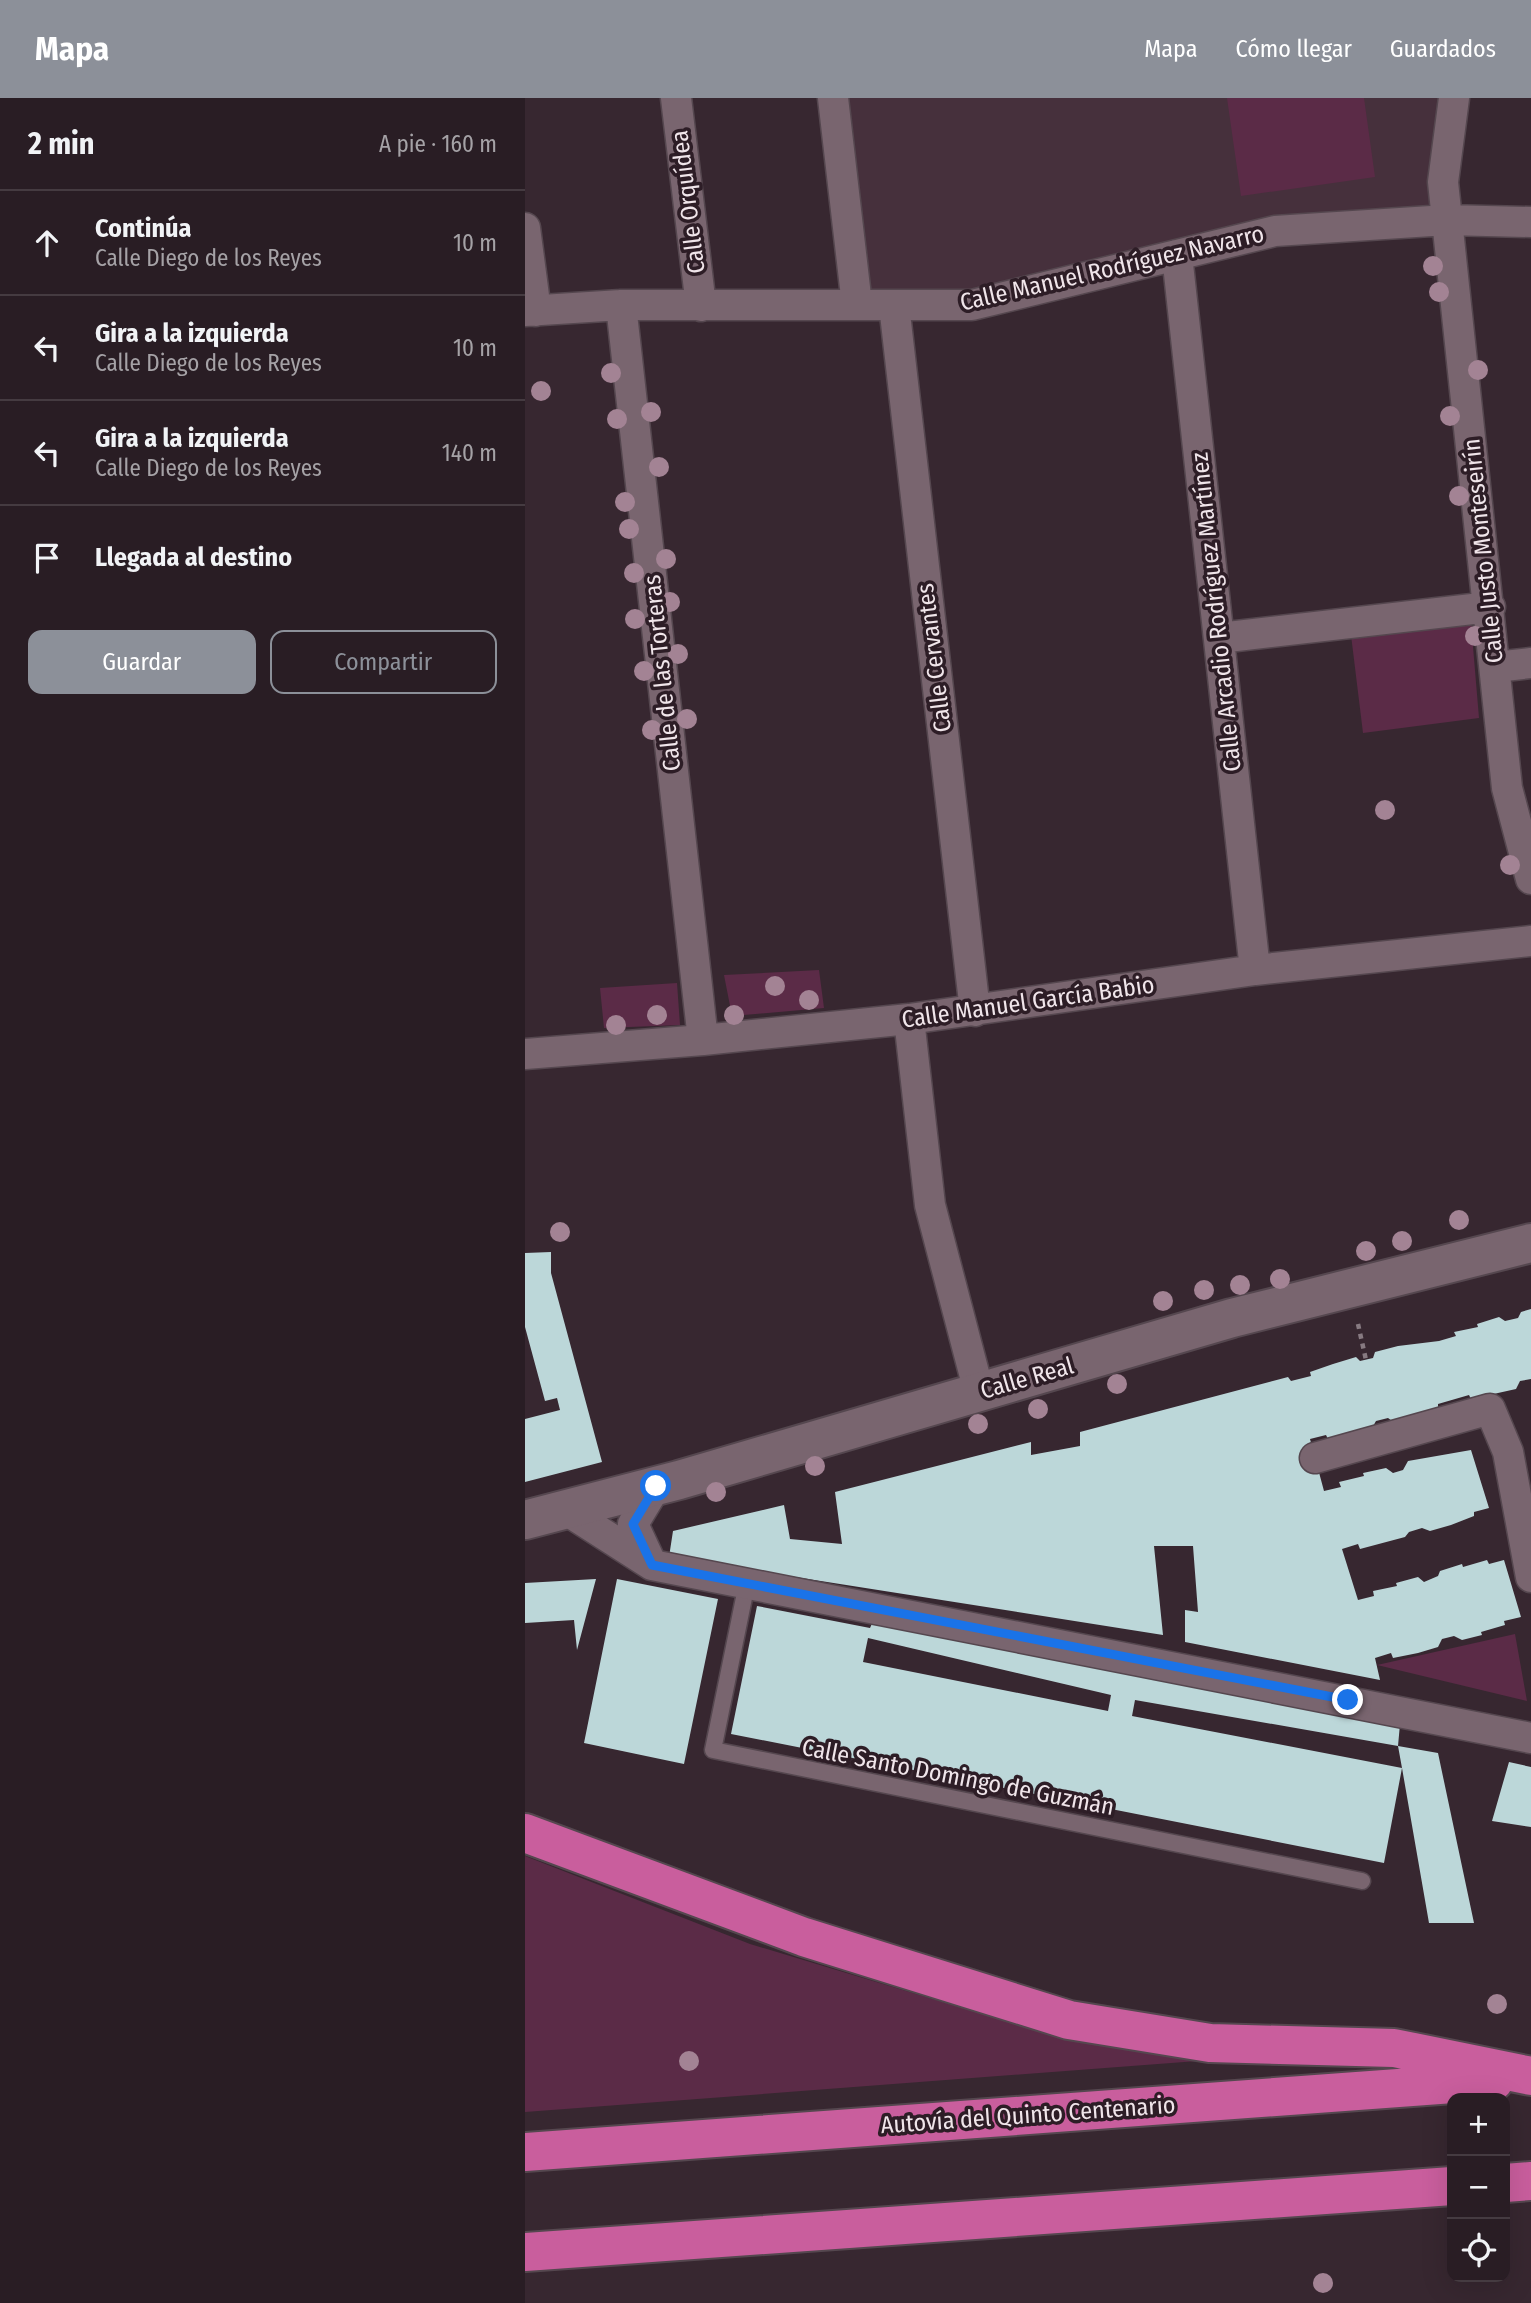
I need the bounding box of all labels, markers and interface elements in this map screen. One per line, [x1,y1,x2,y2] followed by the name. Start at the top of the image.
[35,29,109,69] text: Mapa
[1144,35,1197,63] text: Mapa
[1235,35,1352,63] text: Cómo llegar
[1390,35,1496,63] text: Guardados
[28,126,95,162] text: 2 min
[665,129,711,275] street label: Calle Orquídea
[379,130,497,158] text: A pie · 160 m
[95,213,192,244] text: Continúa
[957,219,1267,317] street label: Calle Manuel Rodríguez Navarro
[28,224,66,262] icon: ahead
[453,229,497,257] text: 10 m
[95,244,322,272] text: Calle Diego de los Reyes
[95,318,289,349] text: Gira a la izquierda
[28,329,66,367] icon: left
[453,334,497,362] text: 10 m
[95,349,322,377] text: Calle Diego de los Reyes
[95,423,289,454] text: Gira a la izquierda
[28,434,66,472] icon: left
[1457,437,1509,665] street label: Calle Justo Monteseirín
[442,439,497,467] text: 140 m
[1185,451,1247,773] street label: Calle Arcadio Rodríguez Martínez
[95,454,322,482] text: Calle Diego de los Reyes
[28,539,66,577] icon: arrive
[95,542,292,573] text: Llegada al destino
[638,573,686,773] street label: Calle de las Torteras
[911,582,957,734] street label: Calle Cervantes
[28,630,256,694] button: Guardar
[270,630,497,694] button: Compartir
[900,970,1156,1034] street label: Calle Manuel García Babio
[977,1351,1077,1405] street label: Calle Real
[640,1470,671,1501] route start
[1332,1684,1363,1715] route end
[800,1733,1116,1821] street label: Calle Santo Domingo de Guzmán
[880,2091,1176,2139] street label: Autovía del Quinto Centenario
[1447,2093,1510,2282] map controls
[1447,2093,1510,2156] button: +
[1447,2156,1510,2219] button: −
[1447,2219,1510,2282] button: locate

